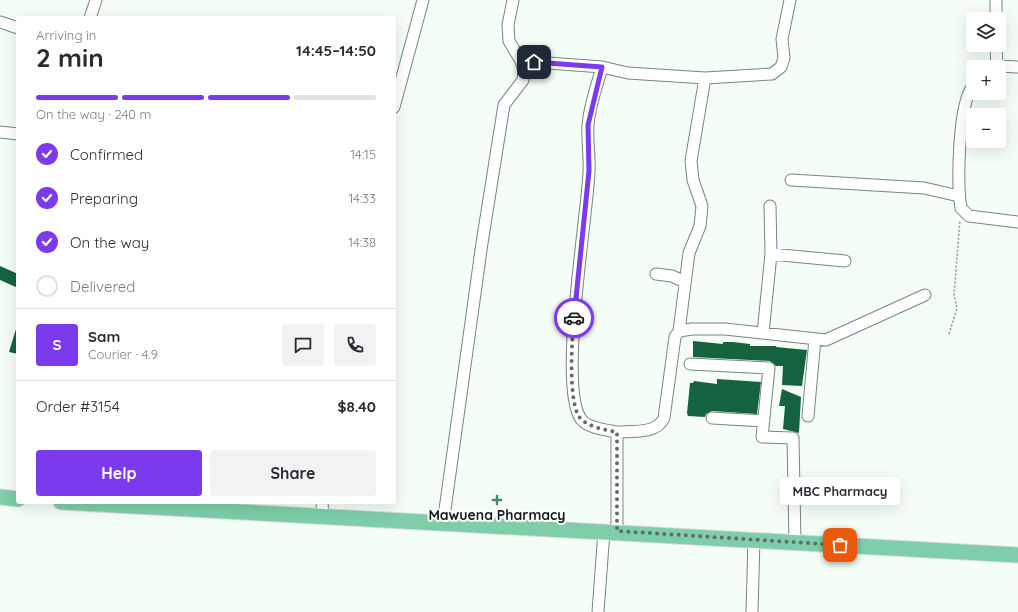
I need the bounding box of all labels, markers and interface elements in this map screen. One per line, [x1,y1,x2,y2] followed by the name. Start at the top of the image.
[966,12,1006,148] map controls
[966,12,1006,52] button: layers
[36,27,96,43] text: Arriving in
[36,41,104,74] text: 2 min
[296,41,376,60] text: 14:45–14:50
[517,45,551,79] pin
[523,51,545,73] icon: home
[966,60,1006,100] button: +
[36,106,151,122] text: On the way · 240 m
[966,108,1006,148] button: −
[36,143,58,165] icon: check
[70,145,143,164] text: Confirmed
[350,146,376,162] text: 14:15
[36,187,58,209] icon: check
[70,189,138,208] text: Preparing
[348,190,376,206] text: 14:33
[36,231,58,253] icon: check
[70,233,149,252] text: On the way
[348,234,376,250] text: 14:38
[70,277,135,296] text: Delivered
[554,298,594,338] courier
[563,307,585,329] icon: car
[282,324,324,366] button: chat
[334,324,376,366] button: phone
[88,327,120,346] text: Sam
[53,335,61,354] text: S
[88,346,158,362] text: Courier · 4.9
[36,397,120,416] text: Order #3154
[338,397,376,416] text: $8.40
[36,450,202,496] button: Help
[210,450,376,496] button: Share
[780,477,900,505] callout: MBC Pharmacy
[793,483,887,499] text: MBC Pharmacy
[492,495,502,505] marker: Mawuena Pharmacy
[428,506,566,524] place label: Mawuena Pharmacy
[823,528,857,562] pin
[829,534,851,556] icon: bag

